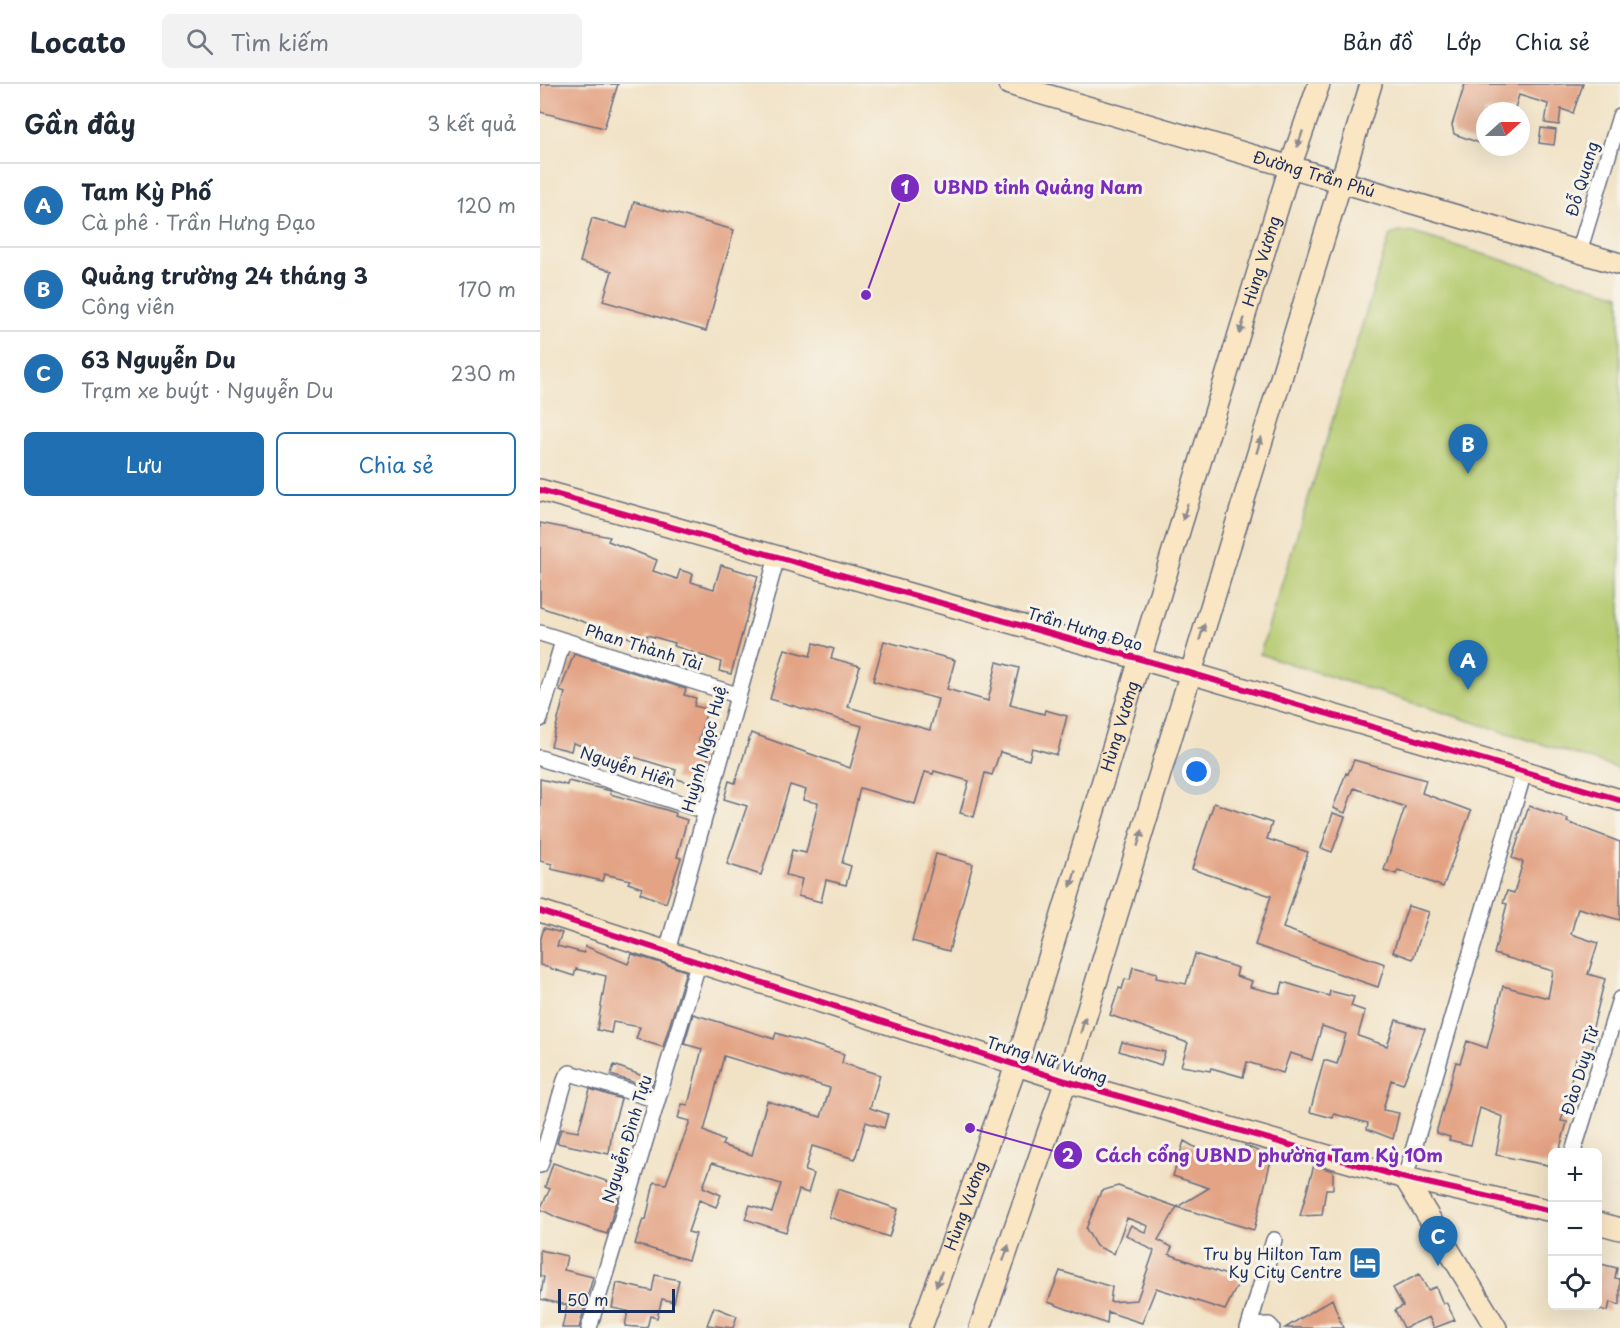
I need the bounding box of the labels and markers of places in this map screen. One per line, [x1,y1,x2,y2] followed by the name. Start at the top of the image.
[890,170,1155,206] callout: UBND tỉnh Quảng Nam
[1448,424,1488,474] pin: B
[1448,640,1488,690] pin: A
[1053,1137,1455,1173] callout: Cách cổng UBND phường Tam Kỳ 10m
[1418,1216,1458,1266] pin: C
[1203,1241,1342,1283] place label: Tru by Hilton Tam Ky City Centre
[1347,1245,1383,1281] hotel icon: Tru by Hilton Tam Ky City Centre

